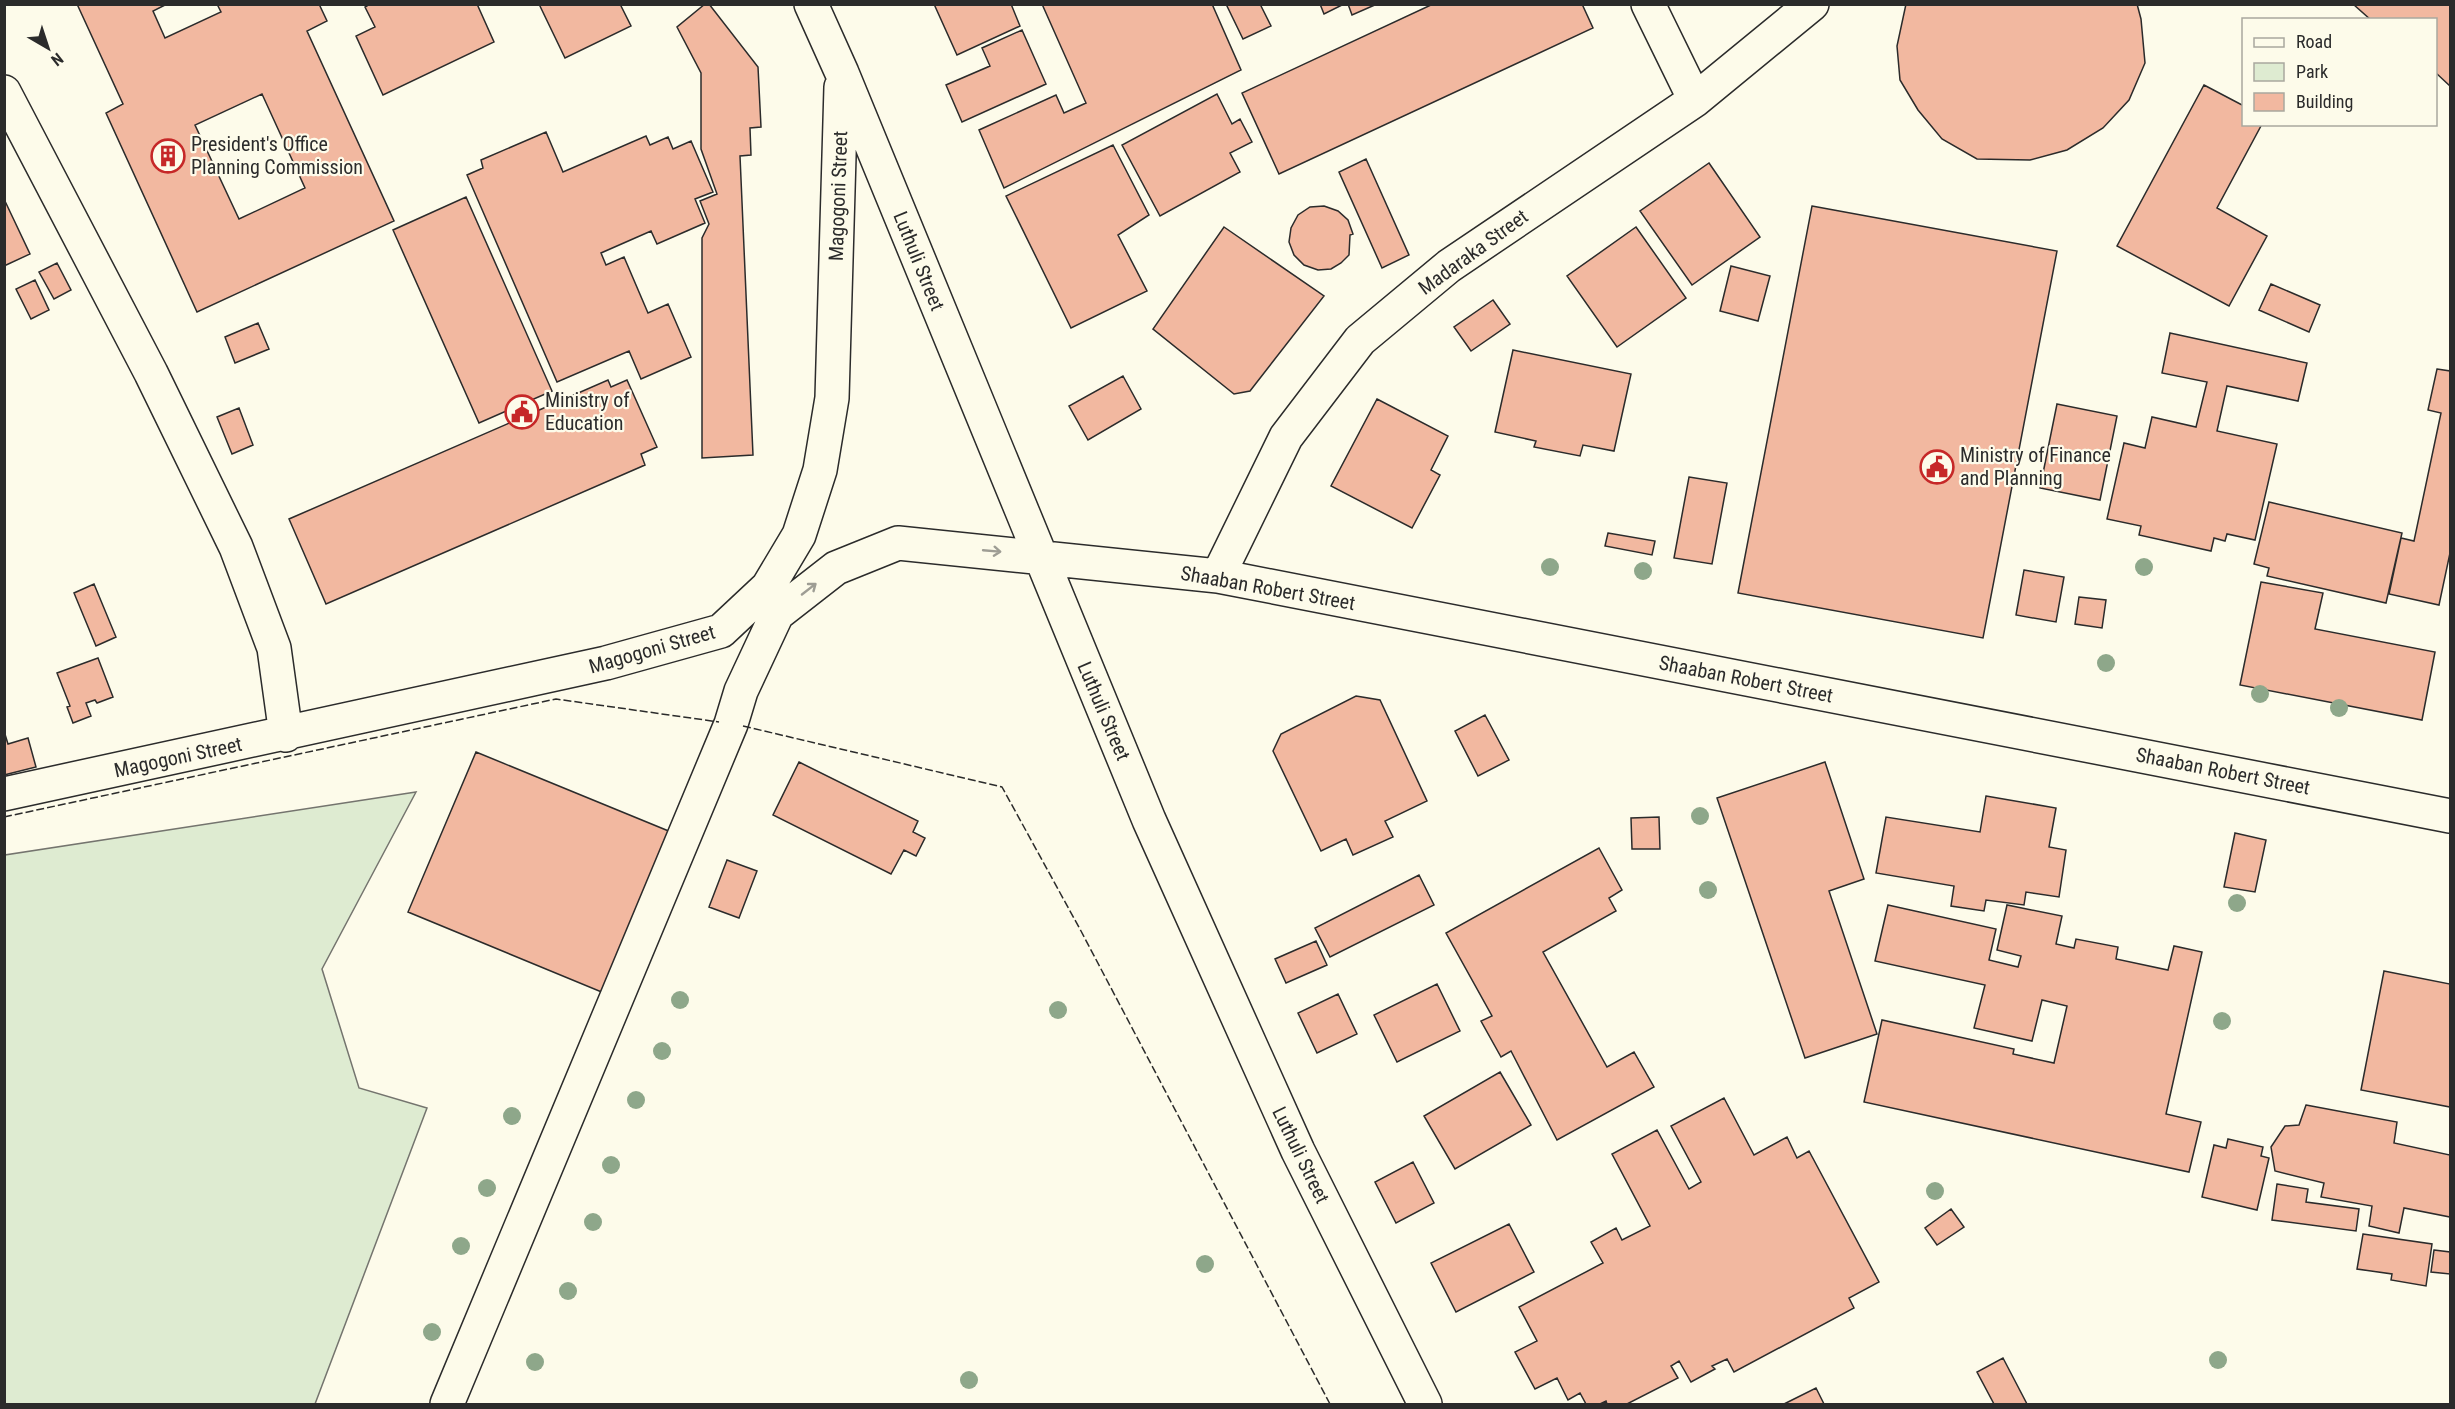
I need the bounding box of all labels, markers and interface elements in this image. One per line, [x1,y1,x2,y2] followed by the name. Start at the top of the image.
[18,18,78,78] north arrow
[2242,18,2437,126] legend
[2296,31,2332,52] text: Road
[47,49,67,70] text: N
[2296,61,2328,82] text: Park
[2296,91,2353,112] text: Building
[824,130,852,261] street label: Magogoni Street
[191,132,363,179] place label: President's Office Planning Commission
[150,138,186,174] building icon: President's Office Planning Commission
[1414,204,1533,300] street label: Madaraka Street
[888,208,950,314] street label: Luthuli Street
[545,388,630,435] place label: Ministry of Education
[504,394,540,430] public building icon: Ministry of Education
[1960,443,2111,490] place label: Ministry of Finance and Planning
[1919,449,1955,485] public building icon: Ministry of Finance and Planning
[981,546,1001,557] one-way arrow
[1179,561,1357,615] street label: Shaaban Robert Street
[801,583,817,596] one-way arrow
[586,619,718,678] street label: Magogoni Street
[1657,650,1835,708] street label: Shaaban Robert Street
[1073,658,1136,764] street label: Luthuli Street
[112,732,244,782] street label: Magogoni Street
[2134,742,2312,800] street label: Shaaban Robert Street
[1267,1103,1335,1207] street label: Luthuli Street

